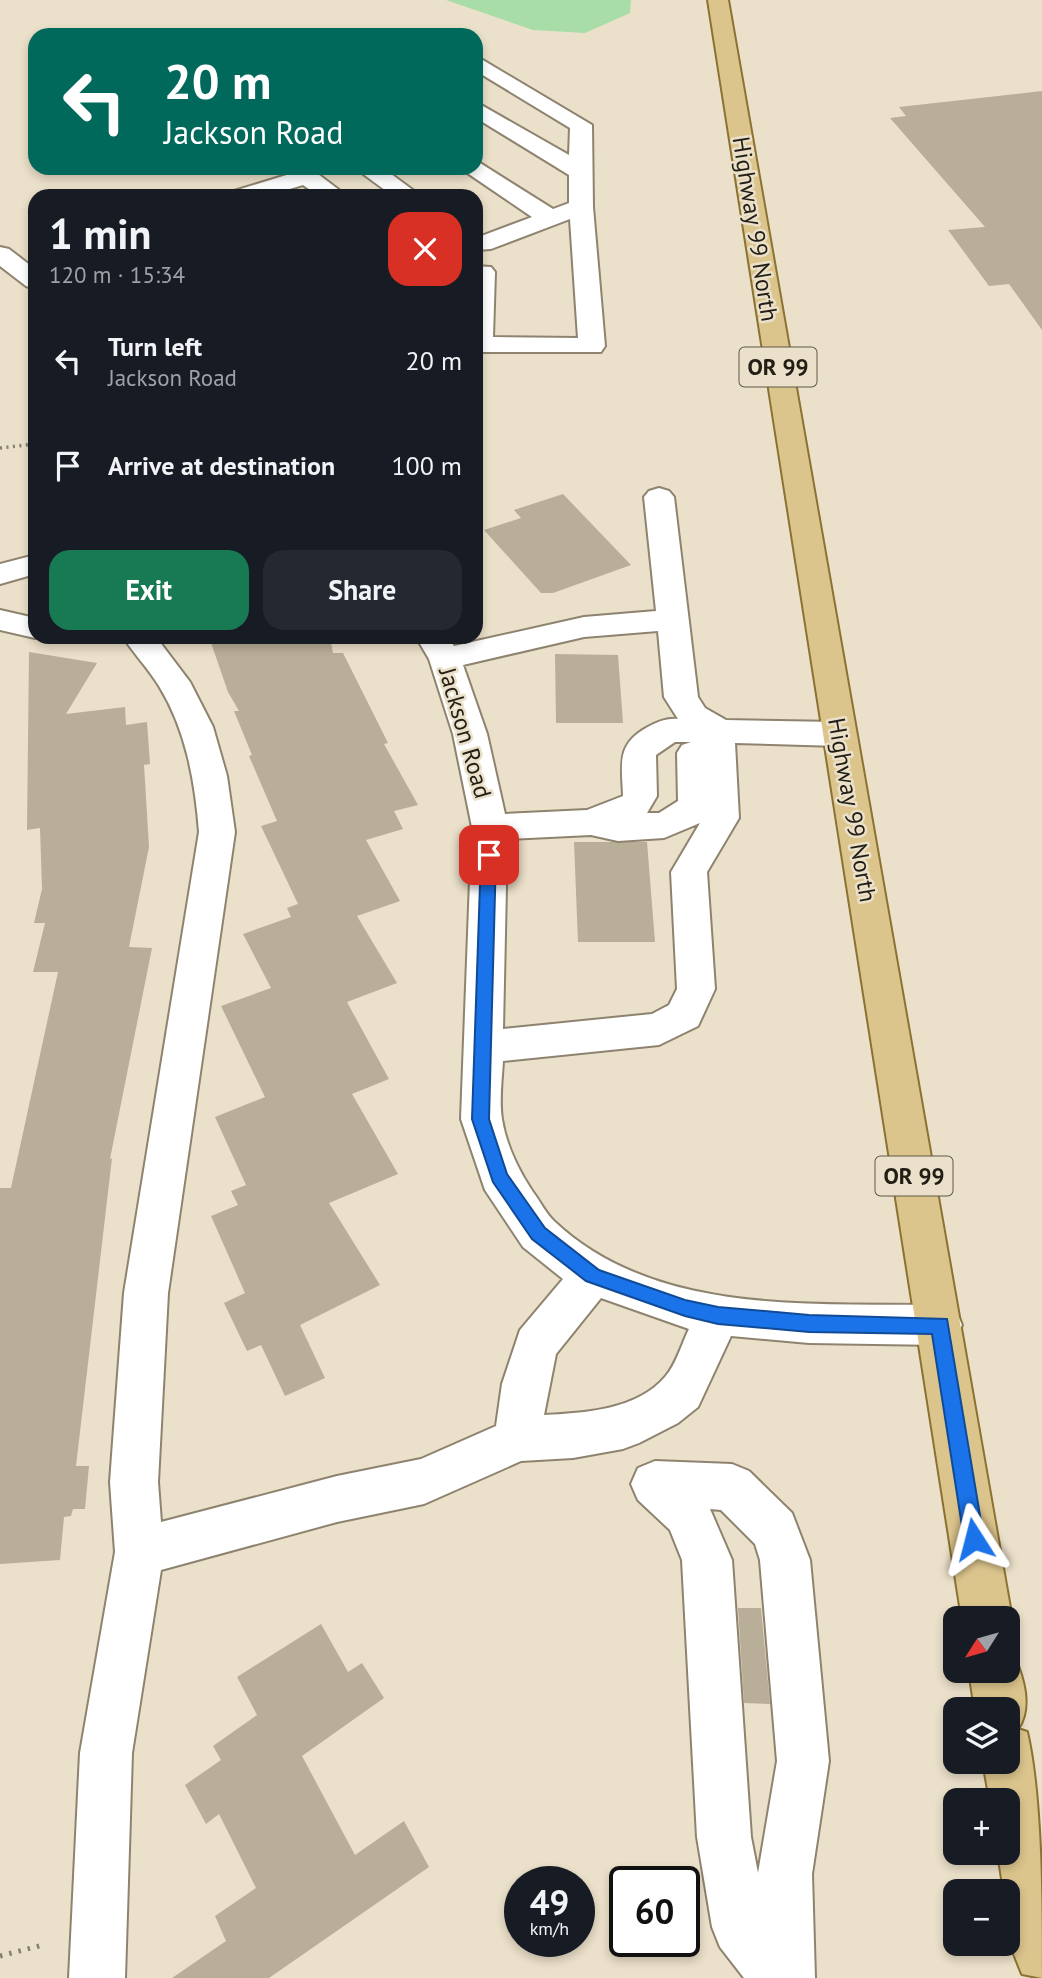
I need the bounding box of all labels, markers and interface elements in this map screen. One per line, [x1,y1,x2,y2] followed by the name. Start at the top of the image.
[164,49,271,113] text: 20 m
[49,56,140,147] icon: left
[164,111,343,153] text: Jackson Road
[726,134,785,323] street label: Highway 99 North
[49,206,151,261] text: 1 min
[388,212,462,286] button: close
[49,260,185,289] text: 120 m · 15:34
[108,330,202,363] text: Turn left
[49,342,87,380] icon: left
[406,344,462,377] text: 20 m
[740,348,816,386] road number: OR 99
[108,363,237,392] text: Jackson Road
[49,447,87,485] icon: arrive
[108,449,335,482] text: Arrive at destination
[391,449,462,482] text: 100 m
[49,550,249,630] button: Exit
[263,550,462,630] button: Share
[432,663,499,802] street label: Jackson Road
[821,715,884,904] street label: Highway 99 North
[459,825,519,885] pin
[470,836,508,874] icon: arrive
[876,1156,953,1196] road number: OR 99
[937,1502,1011,1576] position arrow
[943,1606,1020,1684] north arrow
[943,1606,1020,1956] map controls
[943,1697,1020,1774] button: layers
[943,1788,1020,1865] button: +
[609,1866,700,1957] speed limit sign: 60
[530,1879,569,1925] text: 49
[943,1879,1020,1956] button: −
[530,1917,569,1940] text: km/h

